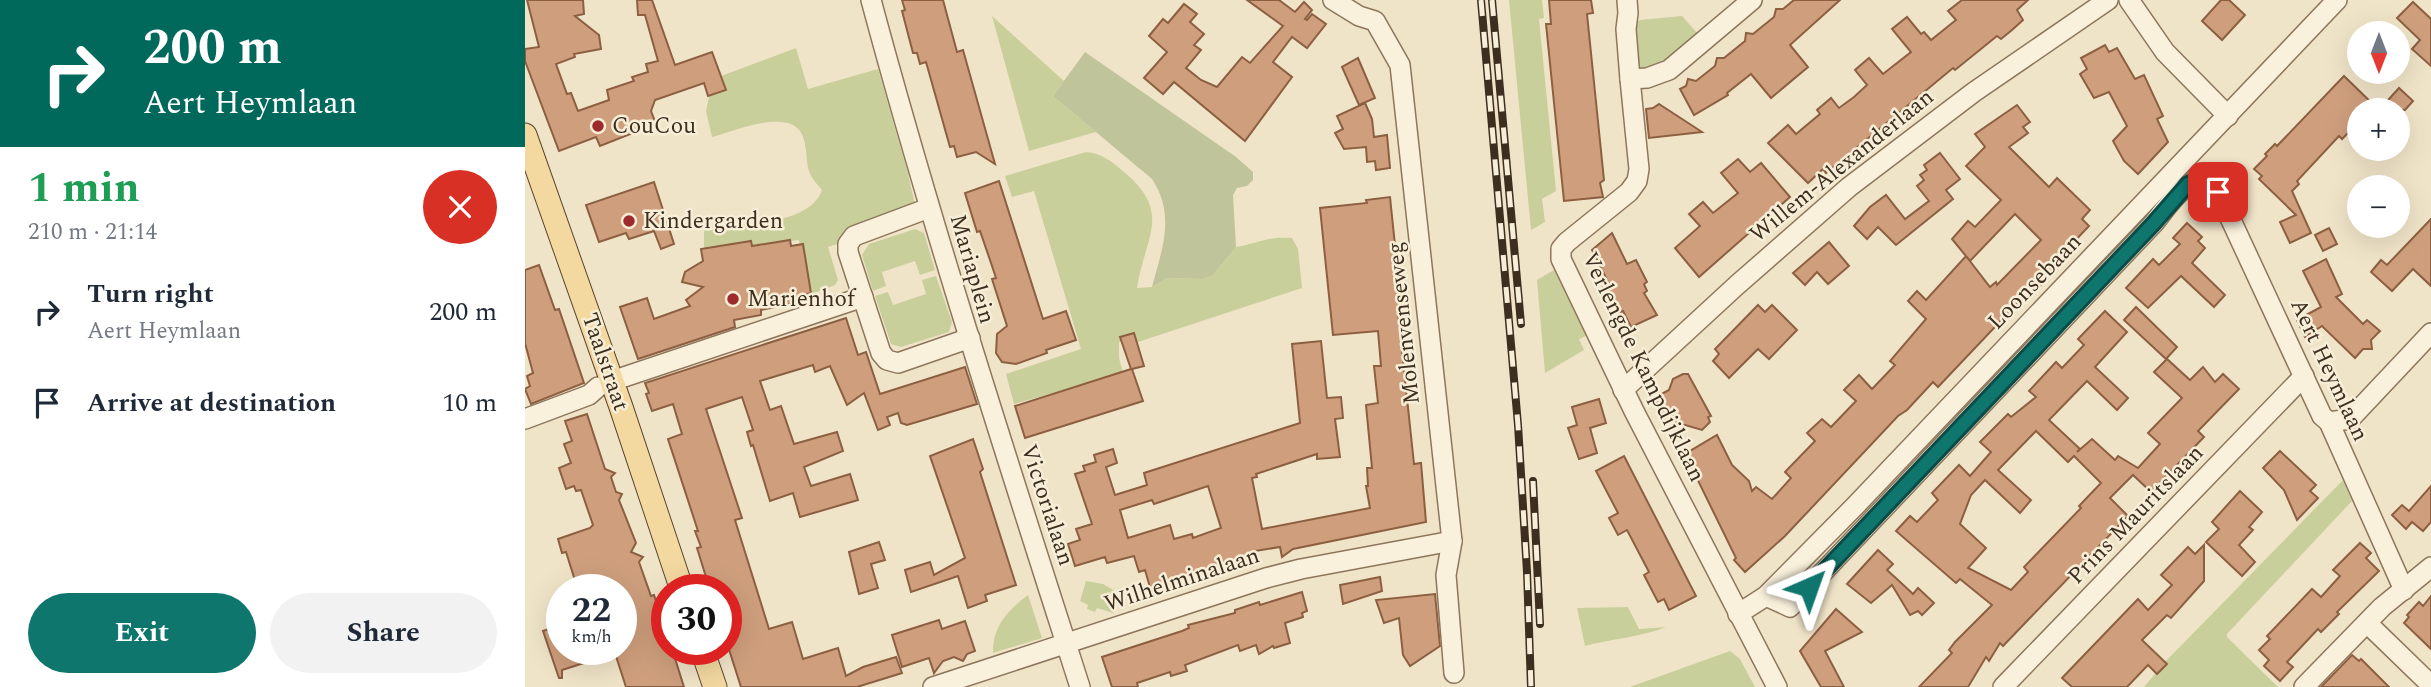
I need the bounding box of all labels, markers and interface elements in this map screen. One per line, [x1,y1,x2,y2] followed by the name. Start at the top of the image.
[143,11,282,86] text: 200 m
[2347,21,2410,84] north arrow
[2347,21,2410,238] map controls
[28,28,119,119] icon: right
[143,79,358,128] text: Aert Heymlaan
[1742,81,1942,251] street label: Willem-Alexanderlaan
[2347,98,2410,161] button: +
[612,109,696,144] place label: CouCou
[590,118,606,134] marker: CouCou
[28,157,140,220] text: 1 min
[2188,162,2248,222] pin
[423,170,497,244] button: close
[2199,173,2237,211] icon: arrive
[2347,175,2410,238] button: −
[643,204,783,239] place label: Kindergarden
[940,210,1004,328] street label: Mariaplein
[621,213,637,229] marker: Kindergarden
[28,215,157,250] text: 210 m · 21:14
[1980,226,2090,338] street label: Loonsebaan
[1378,240,1430,406] street label: Molenvenseweg
[1572,246,1714,488] street label: Verlengde Kampdijklaan
[87,274,214,314] text: Turn right
[747,282,857,317] place label: Marienhof
[725,291,741,307] marker: Marienhof
[429,292,497,332] text: 200 m
[28,293,66,331] icon: right
[2281,293,2377,447] street label: Aert Heymlaan
[572,308,638,416] street label: Taalstraat
[87,314,241,349] text: Aert Heymlaan
[87,383,336,423] text: Arrive at destination
[442,383,497,423] text: 10 m
[28,384,66,422] icon: arrive
[2060,437,2212,593] street label: Prins Mauritslaan
[1011,440,1083,570] street label: Victorialaan
[1100,538,1264,622] street label: Wilhelminalaan
[1772,550,1846,624] position arrow
[651,574,742,665] speed limit sign: 30
[572,584,611,637] text: 22
[28,593,256,673] button: Exit
[270,593,497,673] button: Share
[571,623,612,650] text: km/h

